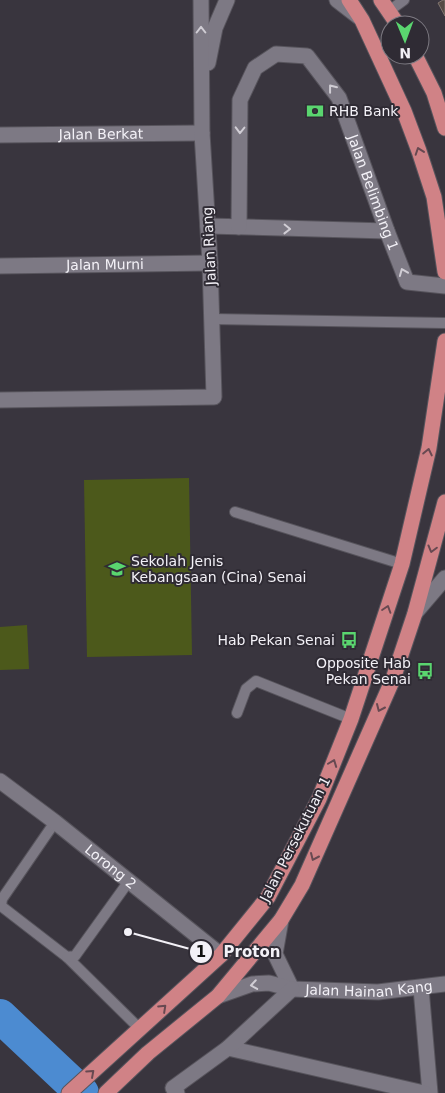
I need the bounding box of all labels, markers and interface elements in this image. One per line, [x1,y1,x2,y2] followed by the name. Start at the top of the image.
[380,15,430,65] north arrow
[196,26,206,34] one-way arrow
[399,45,411,61] text: N
[329,85,338,94] one-way arrow
[305,101,325,121] bank icon: RHB Bank
[329,103,399,119] place label: RHB Bank
[58,126,144,142] street label: Jalan Berkat
[235,126,245,134] one-way arrow
[345,131,402,253] street label: Jalan Belimbing 1
[415,147,425,156] one-way arrow
[199,206,219,287] street label: Jalan Riang
[284,223,292,234] one-way arrow
[65,256,144,273] street label: Jalan Murni
[399,268,410,277] one-way arrow
[422,448,433,457] one-way arrow
[427,545,438,554] one-way arrow
[131,553,306,585] place label: Sekolah Jenis Kebangsaan (Cina) Senai
[107,559,127,579] school or university icon: Sekolah Jenis Kebangsaan (Cina) Senai
[381,606,391,614] one-way arrow
[339,630,359,650] bus stop icon: Hab Pekan Senai
[217,632,335,648] place label: Hab Pekan Senai
[316,655,411,687] place label: Opposite Hab Pekan Senai
[415,661,435,681] bus stop icon: Opposite Hab Pekan Senai
[376,703,386,712] one-way arrow
[327,759,338,768] one-way arrow
[256,774,334,905] street label: Jalan Persekutuan 1
[82,841,140,892] street label: Lorong 2
[310,852,321,861] one-way arrow
[189,937,291,967] callout: Proton
[196,943,206,961] text: 1
[224,943,280,961] text: Proton
[304,978,433,1000] street label: Jalan Hainan Kang
[250,979,259,989] one-way arrow
[158,1004,167,1013] one-way arrow
[86,1069,95,1078] one-way arrow

